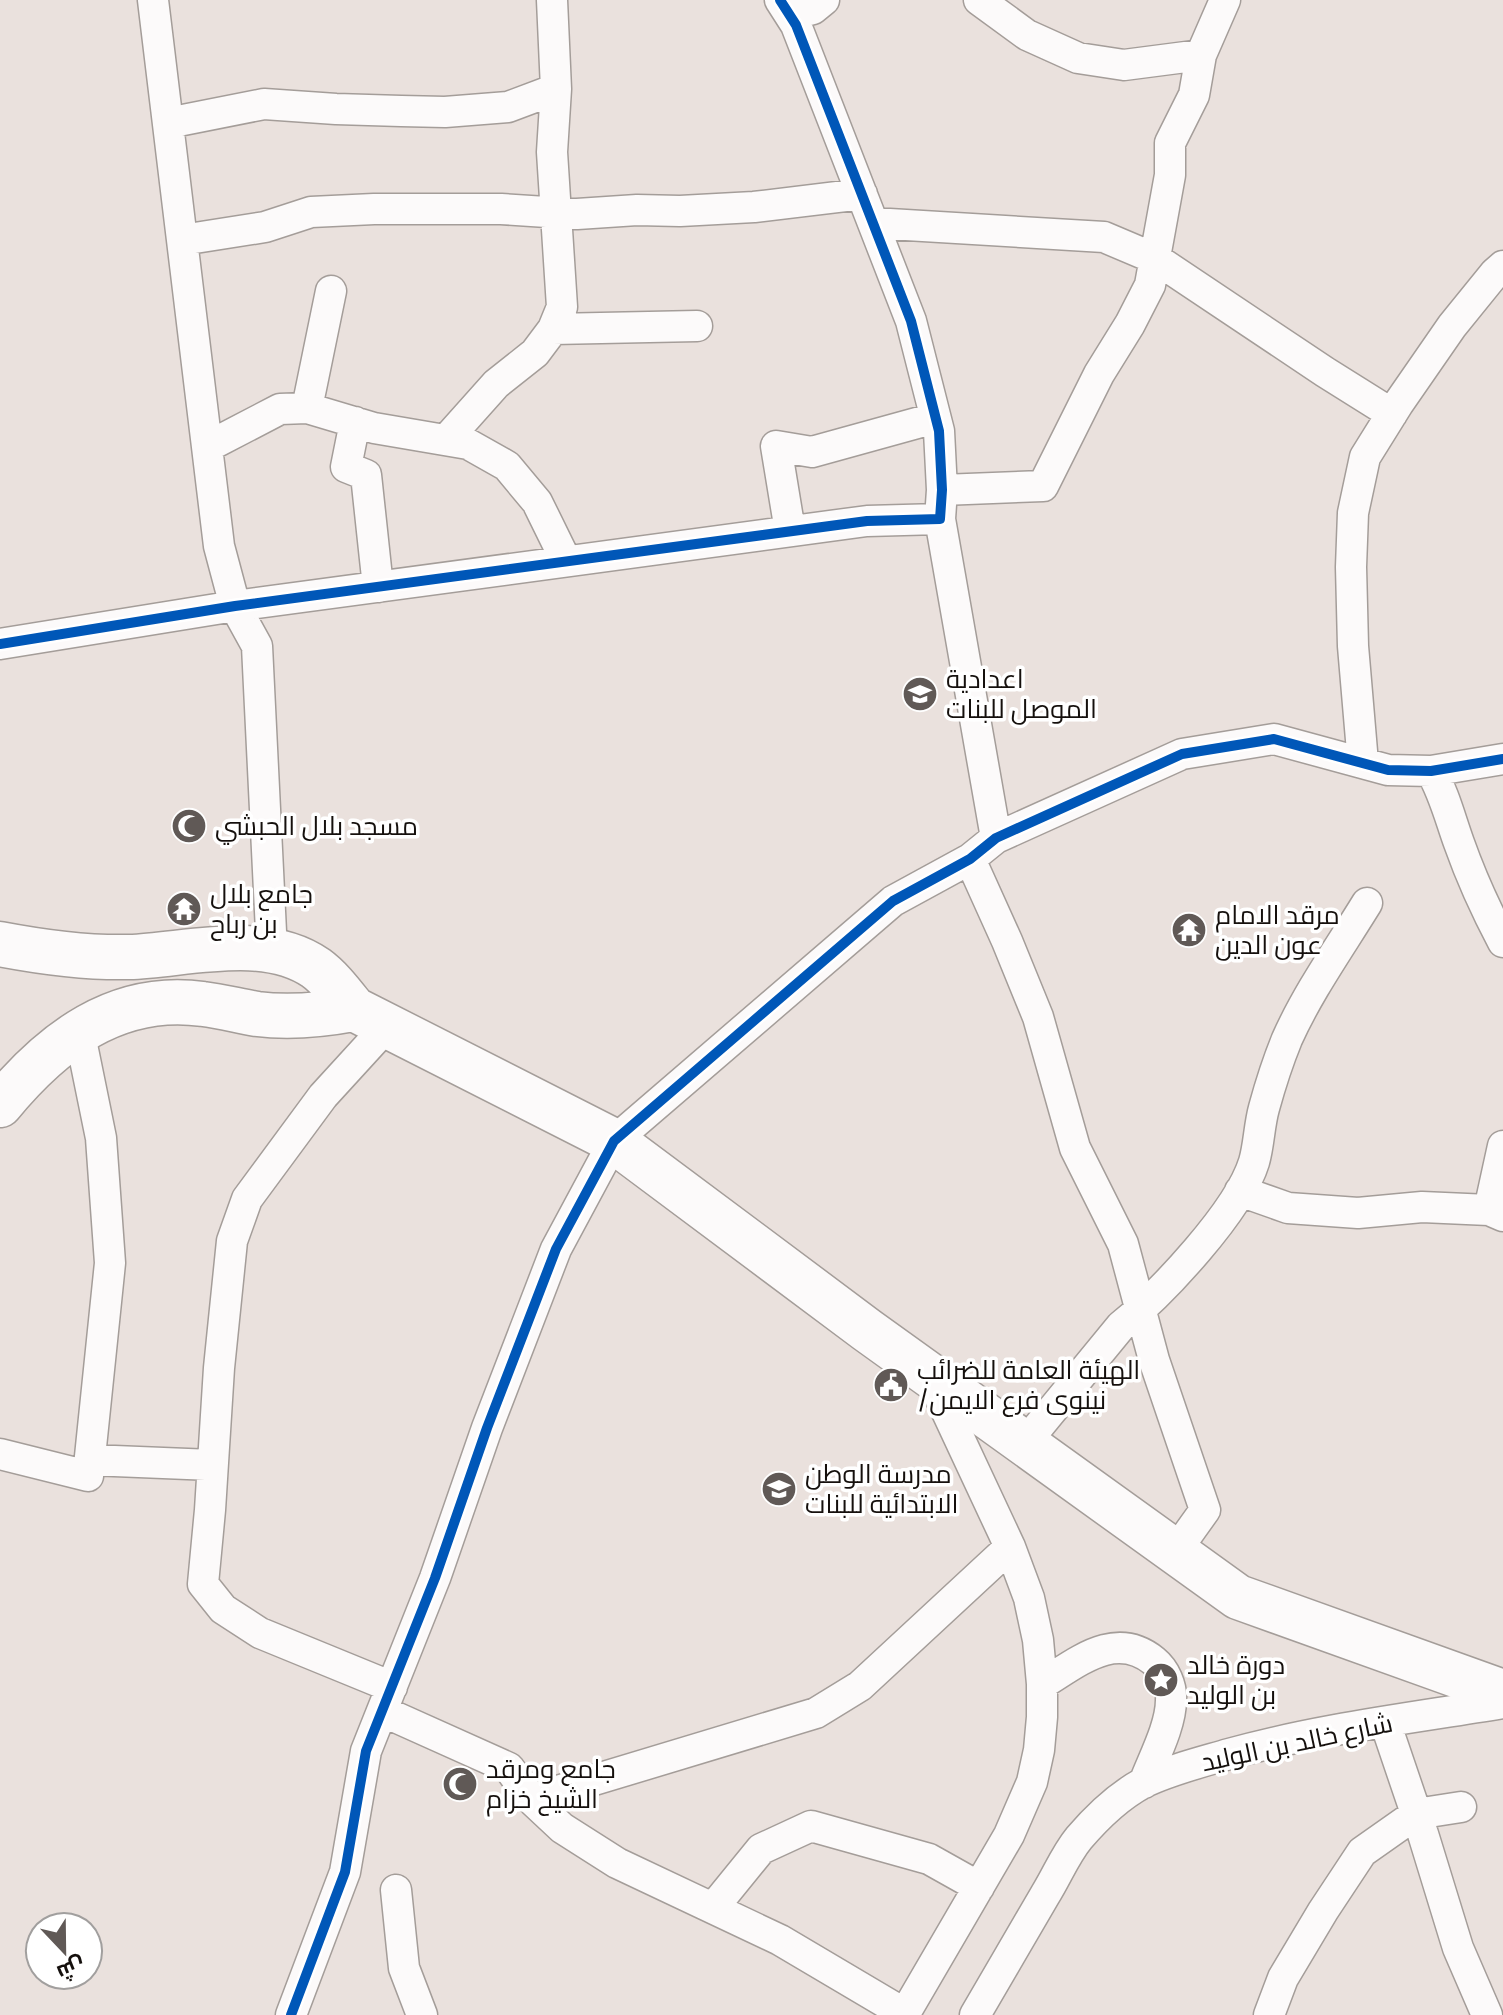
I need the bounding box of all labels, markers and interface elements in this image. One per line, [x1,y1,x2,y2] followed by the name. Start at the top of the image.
[946,664,1097,725] place label: اعدادية الموصل للبنات
[901,675,939,713] school or university icon: اعدادية الموصل للبنات
[170,807,208,845] mosque icon: مسجد بلال الحبشي
[215,811,418,845] place label: مسجد بلال الحبشي
[210,879,313,941] place label: جامع بلال بن رباح
[165,890,203,928] temple icon: جامع بلال بن رباح
[1215,900,1340,961] place label: مرقد الامام عون الدين
[1170,911,1208,949] temple icon: مرقد الامام عون الدين
[917,1355,1140,1417] place label: الهيئة العامة للضرائب /نينوى فرع الايمن
[872,1366,910,1404] public building icon: الهيئة العامة للضرائب /نينوى فرع الايمن
[805,1459,959,1520] place label: مدرسة الوطن الابتدائية للبنات
[760,1470,798,1508] school or university icon: مدرسة الوطن الابتدائية للبنات
[1187,1650,1285,1711] place label: دورة خالد بن الوليد
[1142,1661,1180,1699] place icon: دورة خالد بن الوليد
[1198,1708,1396,1779] street label: شارع خالد بن الوليد
[486,1754,616,1817] place label: جامع ومرقد الشيخ خزام
[441,1765,479,1803] mosque icon: جامع ومرقد الشيخ خزام
[24,1911,104,1991] north arrow
[53,1951,89,1987] text: ش

